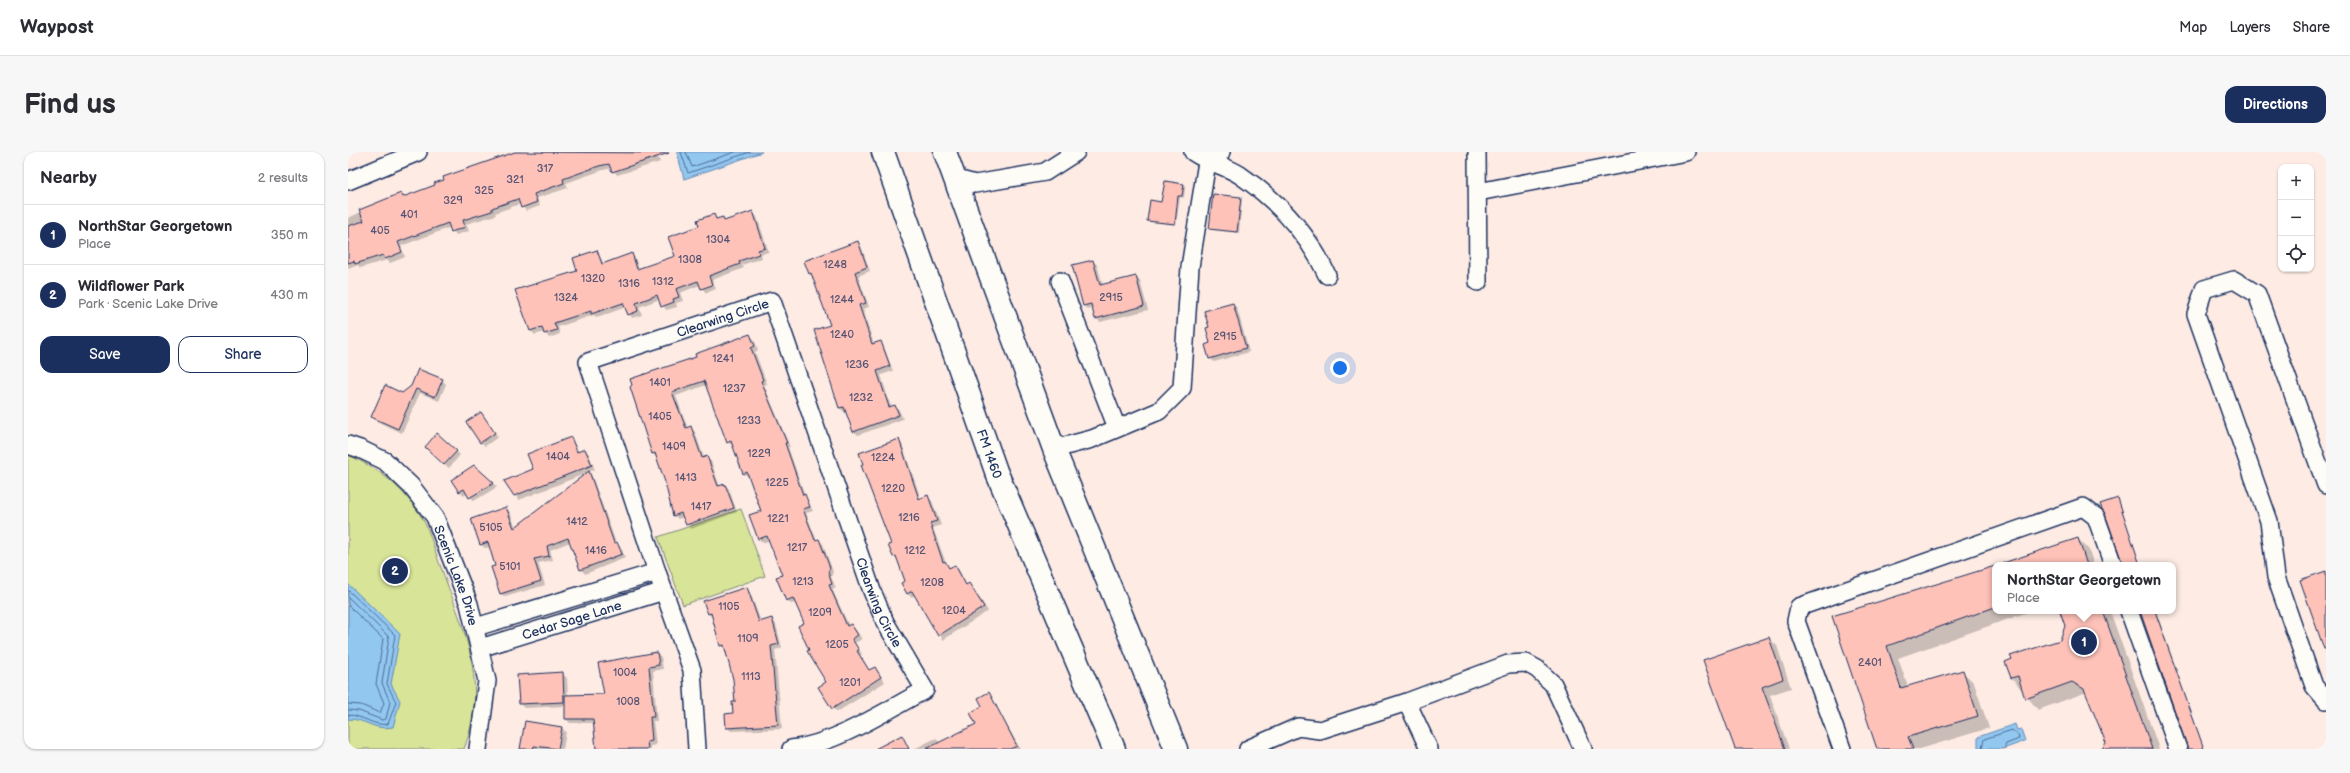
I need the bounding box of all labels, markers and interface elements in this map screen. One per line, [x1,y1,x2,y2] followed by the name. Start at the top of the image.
[20,16,94,39] text: Waypost
[2179,19,2207,36] text: Map
[2229,19,2271,36] text: Layers
[2293,19,2330,36] text: Share
[2225,86,2326,123] button: Directions
[24,88,116,121] text: Find us
[537,162,554,175] house number: 317
[2278,164,2314,272] map controls
[2278,164,2314,200] button: +
[40,168,97,188] text: Nearby
[258,170,308,186] text: 2 results
[506,173,524,186] house number: 321
[474,184,494,197] house number: 325
[443,194,463,207] house number: 329
[2278,200,2314,236] button: −
[400,208,418,221] house number: 401
[78,217,232,236] text: NorthStar Georgetown
[370,224,390,237] house number: 405
[50,227,56,243] text: 1
[271,227,308,243] text: 350 m
[706,233,730,246] house number: 1304
[78,236,111,252] text: Place
[2278,236,2314,272] button: locate
[678,253,702,266] house number: 1308
[823,258,847,271] house number: 1248
[581,272,606,285] house number: 1320
[652,275,674,288] house number: 1312
[78,277,184,296] text: Wildflower Park
[618,277,640,290] house number: 1316
[49,287,57,303] text: 2
[270,287,308,303] text: 430 m
[554,291,578,304] house number: 1324
[1099,291,1123,304] house number: 2915
[830,293,854,306] house number: 1244
[78,296,218,312] text: Park · Scenic Lake Drive
[675,296,771,341] street label: Clearwing Circle
[830,328,854,341] house number: 1240
[1213,330,1237,343] house number: 2915
[40,336,170,373] button: Save
[178,336,308,373] button: Share
[712,352,734,365] house number: 1241
[845,358,869,371] house number: 1236
[1330,358,1350,378] your location
[649,376,671,389] house number: 1401
[723,382,746,395] house number: 1237
[849,391,873,404] house number: 1232
[648,410,672,423] house number: 1405
[737,414,761,427] house number: 1233
[973,427,1005,481] street label: FM 1460
[662,440,686,453] house number: 1409
[747,447,771,460] house number: 1229
[546,450,570,463] house number: 1404
[871,451,895,464] house number: 1224
[675,471,697,484] house number: 1413
[765,476,789,489] house number: 1225
[881,482,905,495] house number: 1220
[691,500,712,513] house number: 1417
[898,511,920,524] house number: 1216
[767,512,789,525] house number: 1221
[566,515,588,528] house number: 1412
[479,521,503,534] house number: 5105
[430,523,481,628] street label: Scenic Lake Drive
[787,541,808,554] house number: 1217
[585,544,607,557] house number: 1416
[904,544,926,557] house number: 1212
[382,556,408,586] pin: 2
[852,556,905,651] street label: Clearwing Circle
[499,560,521,573] house number: 5101
[1992,562,2176,614] popup
[2007,571,2161,590] text: NorthStar Georgetown
[792,575,814,588] house number: 1213
[920,576,944,589] house number: 1208
[2007,590,2040,606] text: Place
[520,598,624,643] street label: Cedar Sage Lane
[718,600,740,613] house number: 1105
[942,604,966,617] house number: 1204
[808,606,832,619] house number: 1209
[2071,627,2097,657] pin: 1
[737,632,759,645] house number: 1109
[825,638,849,651] house number: 1205
[1858,656,1882,669] house number: 2401
[613,666,637,679] house number: 1004
[741,670,761,683] house number: 1113
[839,676,861,689] house number: 1201
[616,695,640,708] house number: 1008

